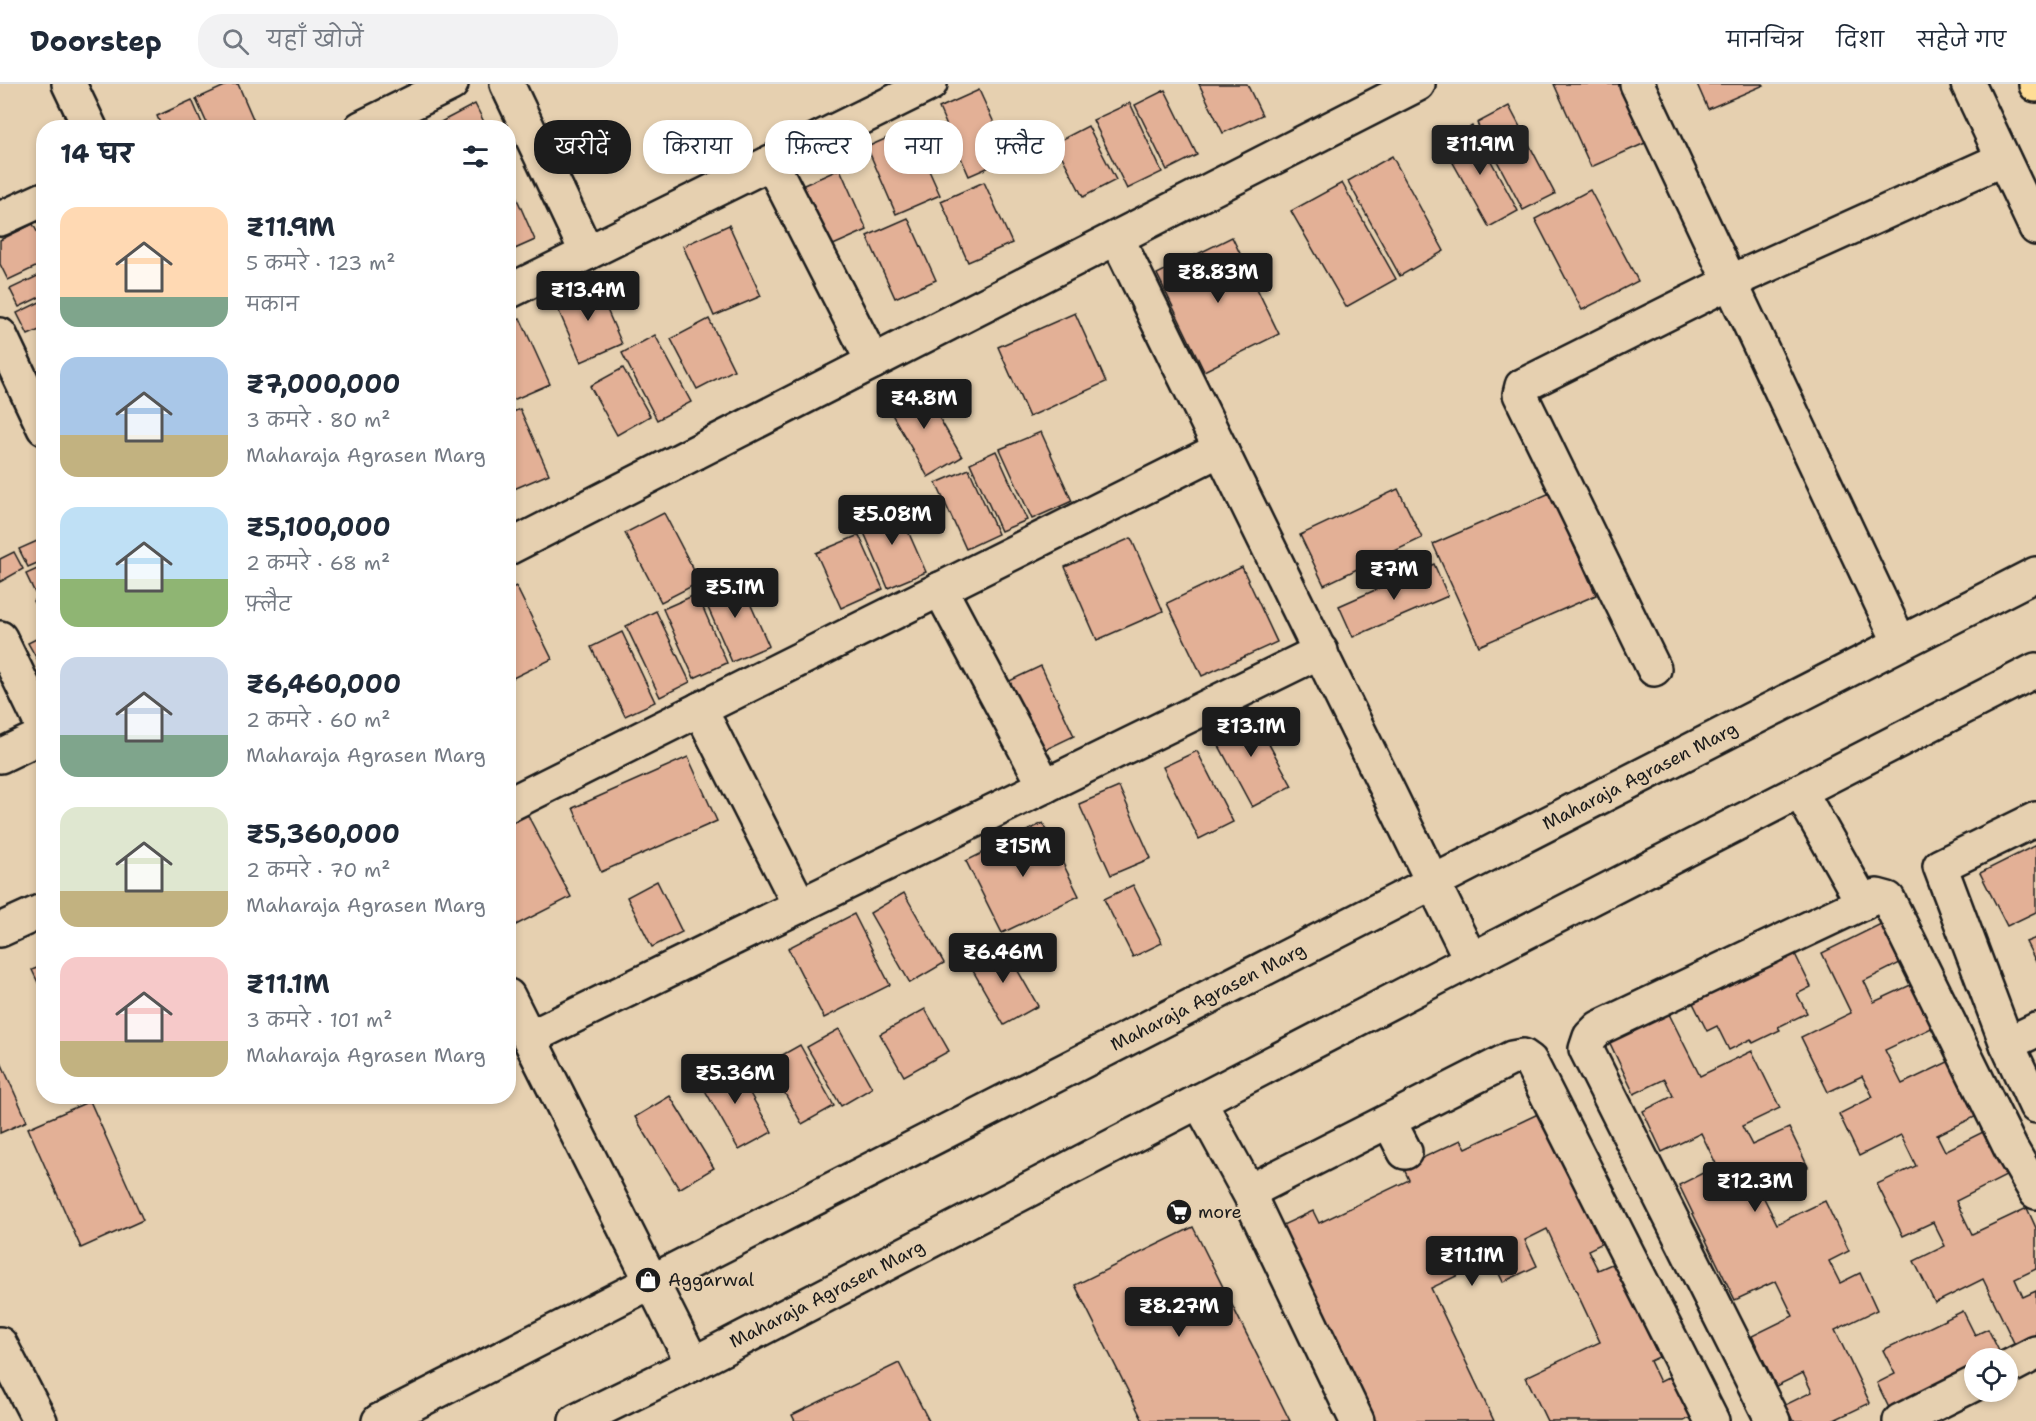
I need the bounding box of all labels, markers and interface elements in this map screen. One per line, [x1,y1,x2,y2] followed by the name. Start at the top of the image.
[198,14,618,68] search box
[30,22,162,60] text: Doorstep
[219,25,252,58] icon: search
[267,25,363,54] text: यहाँ खोजें
[1726,26,1803,54] text: मानचित्र
[1836,26,1884,54] text: दिशा
[1917,26,2006,54] text: सहेजे गए
[534,120,631,174] chip: खरीदें
[643,120,753,174] chip: किराया
[765,120,872,174] chip: फ़िल्टर
[884,120,963,174] chip: नया
[975,120,1065,174] chip: फ़्लैट
[1431,125,1529,176] pin: ₹11.9M
[1446,131,1514,157] text: ₹11.9M
[60,136,133,171] text: 14 घर
[459,140,492,173] icon: filters
[246,209,335,244] text: ₹11.9M
[108,231,180,303] icon: home
[246,250,396,276] text: 5 कमरे · 123 m²
[1169,253,1267,304] pin: ₹8.83M
[1177,259,1259,285] text: ₹8.83M
[539,271,637,322] pin: ₹13.4M
[550,277,626,303] text: ₹13.4M
[246,291,299,317] text: मकान
[246,366,401,401] text: ₹7,000,000
[882,379,966,430] pin: ₹4.8M
[108,381,180,453] icon: home
[891,385,957,411] text: ₹4.8M
[246,407,391,433] text: 3 कमरे · 80 m²
[246,442,486,468] text: Maharaja Agrasen Marg
[843,495,941,546] pin: ₹5.08M
[852,501,932,527] text: ₹5.08M
[246,509,391,544] text: ₹5,100,000
[108,531,180,603] icon: home
[246,550,390,576] text: 2 कमरे · 68 m²
[1365,550,1423,601] pin: ₹7M
[1370,556,1418,582] text: ₹7M
[693,568,777,619] pin: ₹5.1M
[705,574,765,600] text: ₹5.1M
[246,591,292,617] text: फ़्लैट
[246,666,401,701] text: ₹6,460,000
[108,681,180,753] icon: home
[246,707,390,733] text: 2 कमरे · 60 m²
[1202,707,1300,758] pin: ₹13.1M
[1216,713,1286,739] text: ₹13.1M
[1538,716,1742,836] street label: Maharaja Agrasen Marg
[246,742,486,768] text: Maharaja Agrasen Marg
[246,816,400,851] text: ₹5,360,000
[987,827,1059,878] pin: ₹15M
[108,831,180,903] icon: home
[995,833,1051,859] text: ₹15M
[246,857,390,883] text: 2 कमरे · 70 m²
[246,892,486,918] text: Maharaja Agrasen Marg
[954,933,1052,984] pin: ₹6.46M
[1106,937,1310,1057] street label: Maharaja Agrasen Marg
[963,939,1043,965] text: ₹6.46M
[246,966,330,1001] text: ₹11.1M
[108,981,180,1053] icon: home
[246,1007,393,1033] text: 3 कमरे · 101 m²
[246,1042,486,1068] text: Maharaja Agrasen Marg
[686,1054,784,1105] pin: ₹5.36M
[695,1060,775,1086] text: ₹5.36M
[1706,1162,1804,1213] pin: ₹12.3M
[1717,1168,1793,1194] text: ₹12.3M
[1164,1197,1194,1227] supermarket icon: more
[1198,1200,1242,1224] place label: more
[725,1234,929,1354] street label: Maharaja Agrasen Marg
[1423,1236,1521,1287] pin: ₹11.1M
[1440,1242,1504,1268] text: ₹11.1M
[633,1265,663,1295] shop icon: Aggarwal
[668,1268,755,1292] place label: Aggarwal
[1130,1287,1228,1338] pin: ₹8.27M
[1139,1293,1219,1319] text: ₹8.27M
[1964,1348,2018,1402] map controls
[1964,1348,2018,1402] button: locate

